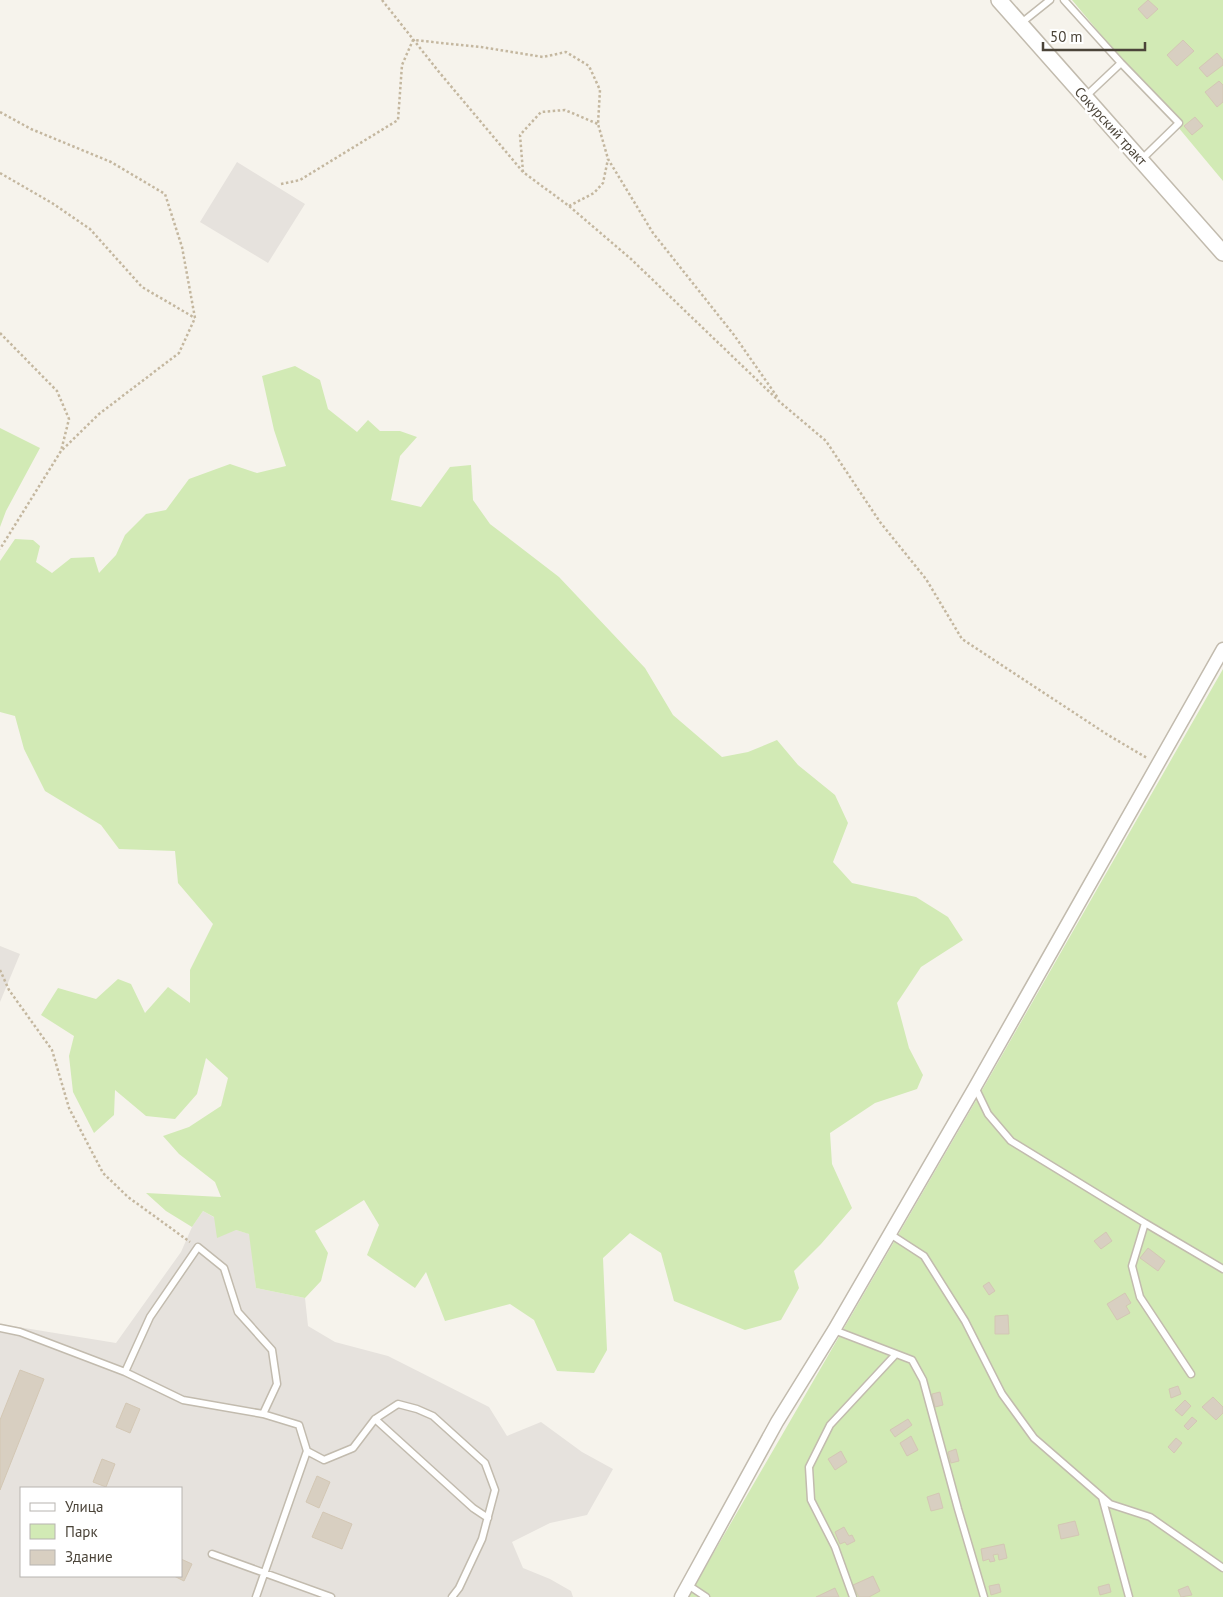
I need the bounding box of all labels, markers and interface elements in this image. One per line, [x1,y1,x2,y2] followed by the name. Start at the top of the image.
[1043,20,1146,52] scale bar
[1050,27,1083,46] text: 50 m
[1071,83,1151,169] street label: Сокурский тракт
[20,1487,182,1577] legend
[65,1497,103,1516] text: Улица
[65,1522,98,1541] text: Парк
[65,1547,113,1566] text: Здание

